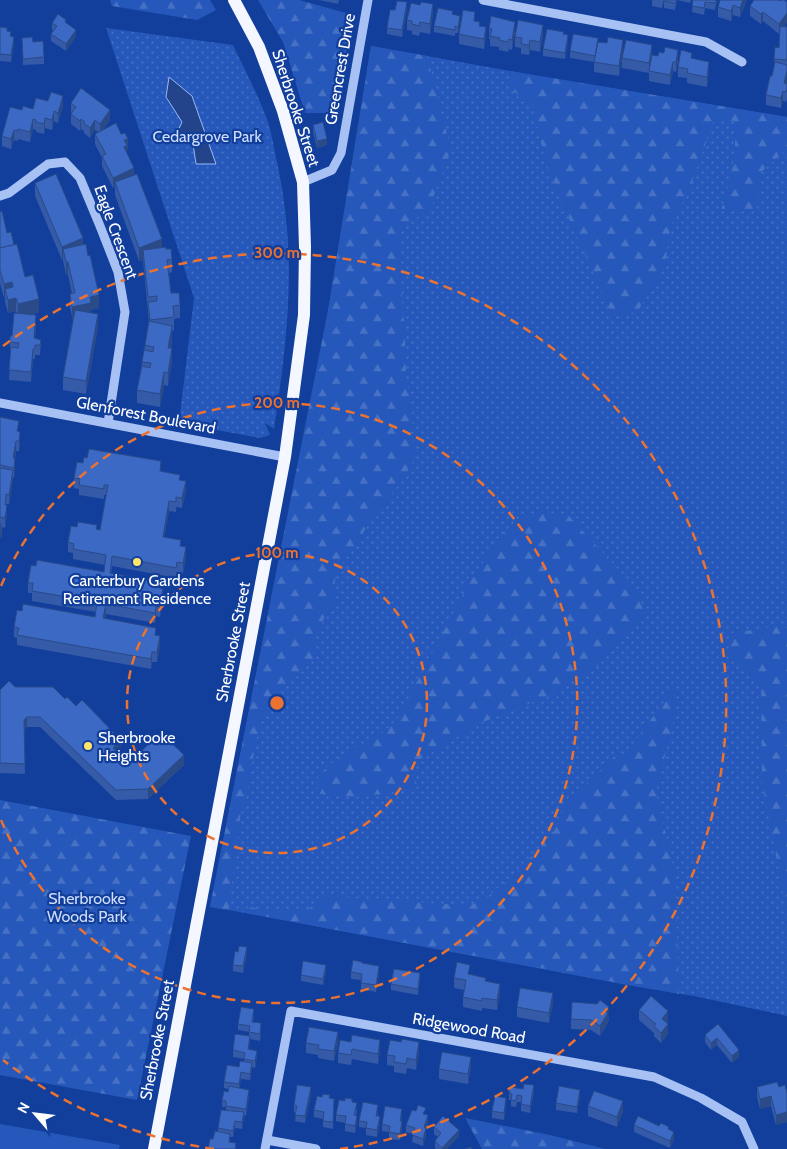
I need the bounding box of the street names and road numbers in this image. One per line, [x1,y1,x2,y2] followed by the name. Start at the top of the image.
[321,12,359,126] street label: Greencrest Drive
[268,47,324,170] street label: Sherbrooke Street
[90,182,142,282] street label: Eagle Crescent
[75,392,217,438] street label: Glenforest Boulevard
[212,580,254,704] street label: Sherbrooke Street
[136,978,178,1102] street label: Sherbrooke Street
[411,1009,527,1047] street label: Ridgewood Road

